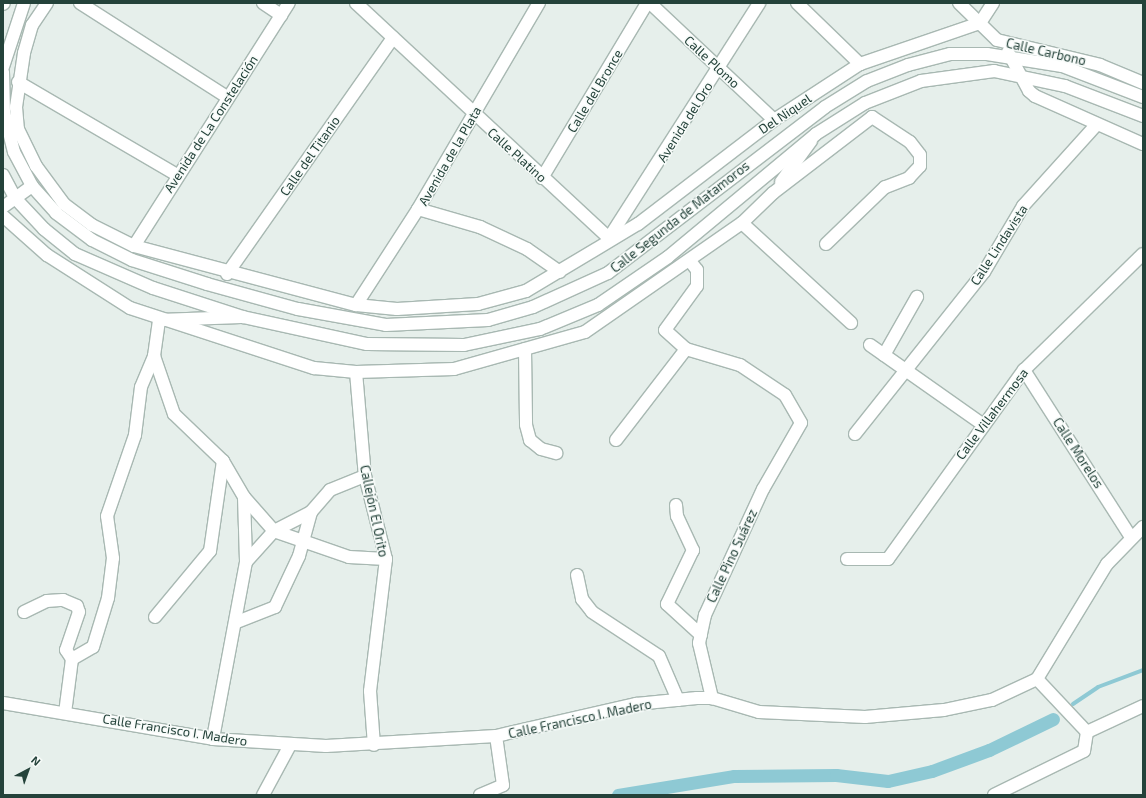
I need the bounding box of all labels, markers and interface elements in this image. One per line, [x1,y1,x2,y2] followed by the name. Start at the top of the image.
[681,32,743,92] street label: Calle Plomo
[1004,35,1088,69] street label: Calle Carbono
[564,46,626,136] street label: Calle del Bronce
[161,53,261,195] street label: Avenida de La Constelación
[654,79,716,165] street label: Avenida del Oro
[756,91,814,137] street label: Del Niquel
[415,104,485,208] street label: Avenida de la Plata
[277,113,343,199] street label: Calle del Titanio
[484,124,550,186] street label: Calle Platino
[607,158,753,276] street label: Calle Segunda de Matamoros
[967,202,1031,288] street label: Calle Lindavista
[953,365,1031,463] street label: Calle Villahermosa
[1049,415,1107,491] street label: Calle Morelos
[357,463,391,559] street label: Callejón El Orito
[704,507,760,605] street label: Calle Pino Suárez
[507,696,653,742] street label: Calle Francisco I. Madero
[102,711,248,749] street label: Calle Francisco I. Madero
[8,750,48,790] north arrow
[29,753,43,768] text: N

